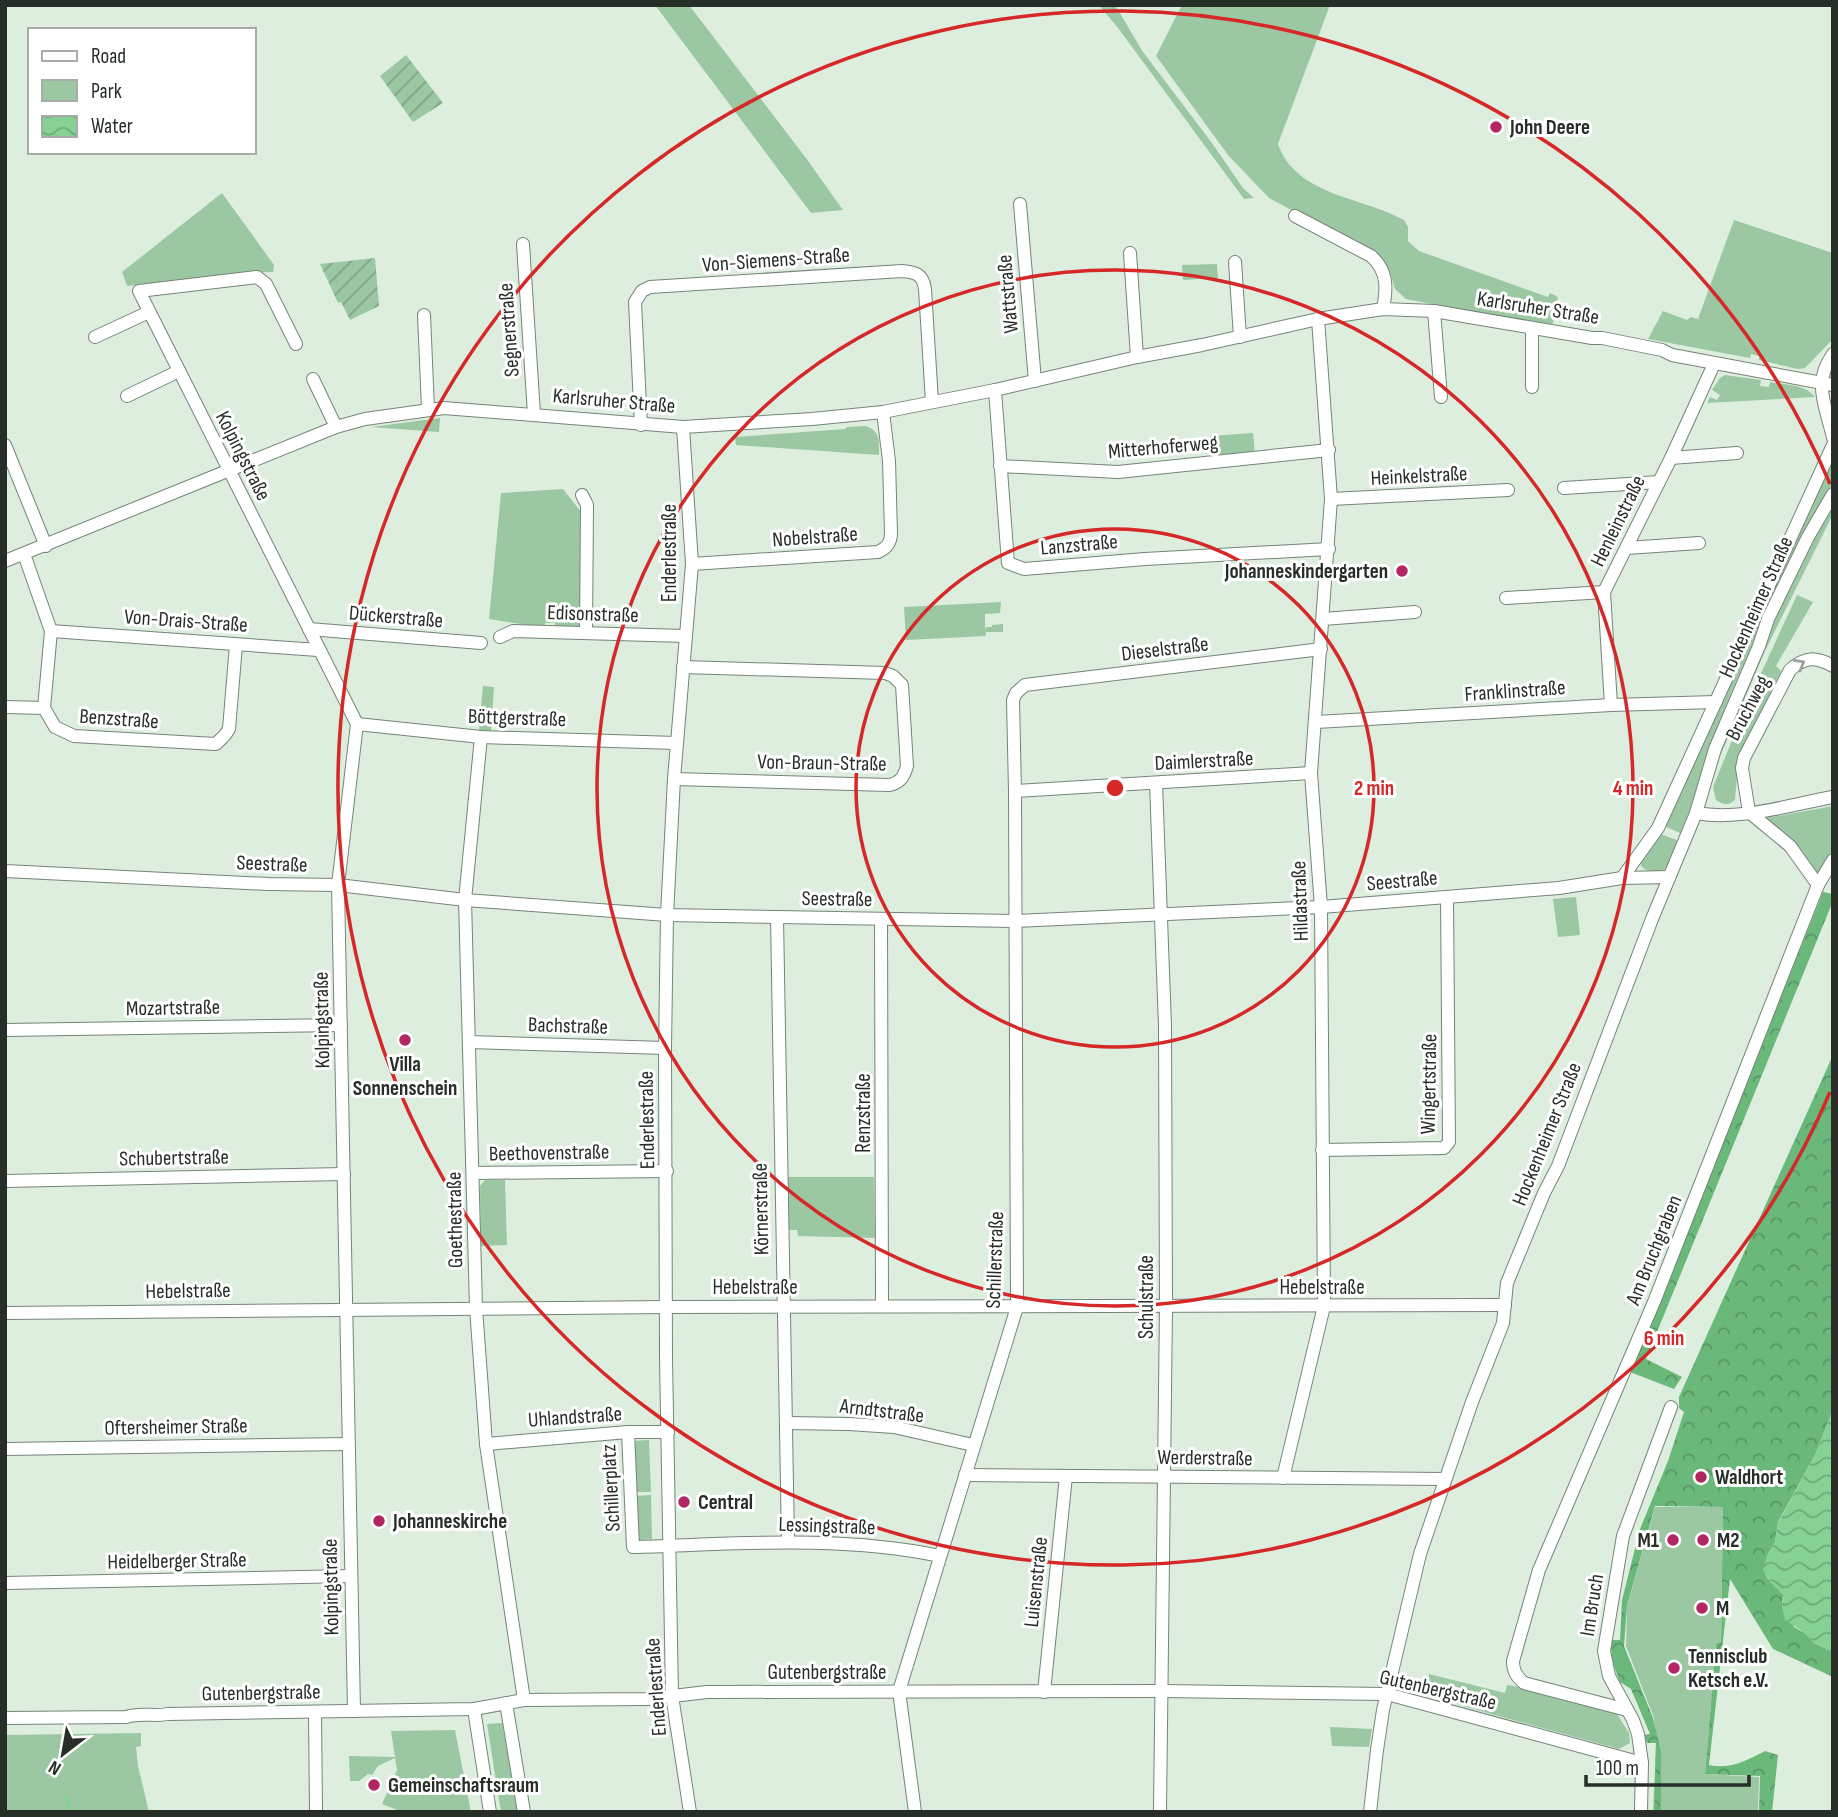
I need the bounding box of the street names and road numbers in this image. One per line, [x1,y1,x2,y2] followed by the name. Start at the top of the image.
[701,242,851,278] street label: Von-Siemens-Straße
[992,254,1024,334] street label: Wattstraße
[493,282,525,378] street label: Segnerstraße
[1475,286,1601,330] street label: Karlsruher Straße
[552,383,676,419] street label: Karlsruher Straße
[210,407,276,505] street label: Kolpingstraße
[1107,430,1219,464] street label: Mitterhoferweg
[1370,461,1468,491] street label: Heinkelstraße
[1585,471,1651,571] street label: Henleinstraße
[657,504,682,602] street label: Enderlestraße
[771,522,859,552] street label: Nobelstraße
[1039,529,1119,561] street label: Lanzstraße
[1714,533,1798,681] street label: Hockenheimer Straße
[348,600,444,634] street label: Dückerstraße
[547,600,639,628] street label: Edisonstraße
[123,604,249,638] street label: Von-Drais-Straße
[1120,631,1210,667] street label: Dieselstraße
[1721,671,1775,745] street label: Bruchweg
[1464,675,1566,707] street label: Franklinstraße
[79,704,159,734] street label: Benzstraße
[467,704,567,732] street label: Böttgerstraße
[1154,746,1254,776] street label: Daimlerstraße
[757,749,887,777] street label: Von-Braun-Straße
[236,850,308,878] street label: Seestraße
[1286,860,1314,942] street label: Hildastraße
[1366,865,1438,897] street label: Seestraße
[801,886,873,912] street label: Seestraße
[309,971,335,1069] street label: Kolpingstraße
[126,995,220,1021] street label: Mozartstraße
[528,1012,608,1040] street label: Bachstraße
[1416,1033,1442,1135] street label: Wingertstraße
[1507,1059,1587,1209] street label: Hockenheimer Straße
[634,1071,660,1169] street label: Enderlestraße
[851,1073,876,1153] street label: Renzstraße
[489,1139,609,1167] street label: Beethovenstraße
[119,1145,229,1171] street label: Schubertstraße
[748,1163,774,1255] street label: Körnerstraße
[442,1172,468,1268] street label: Goethestraße
[1620,1192,1687,1309] street label: Am Bruchgraben
[981,1211,1009,1309] street label: Schillerstraße
[1134,1255,1159,1339] street label: Schulstraße
[712,1275,798,1300] street label: Hebelstraße
[1279,1275,1365,1300] street label: Hebelstraße
[145,1278,231,1304] street label: Hebelstraße
[838,1393,925,1429] street label: Arndtstraße
[527,1401,623,1433] street label: Uhlandstraße
[104,1413,248,1441] street label: Oftersheimer Straße
[596,1443,626,1532] street label: Schillerplatz
[1157,1445,1253,1471] street label: Werderstraße
[778,1512,876,1540] street label: Lessingstraße
[1019,1536,1053,1628] street label: Luisenstraße
[318,1538,344,1636] street label: Kolpingstraße
[107,1547,247,1575] street label: Heidelberger Straße
[1575,1572,1609,1638] street label: Im Bruch
[640,1637,672,1737] street label: Enderlestraße
[768,1660,886,1685] street label: Gutenbergstraße
[1377,1664,1499,1716] street label: Gutenbergstraße
[201,1679,321,1707] street label: Gutenbergstraße

